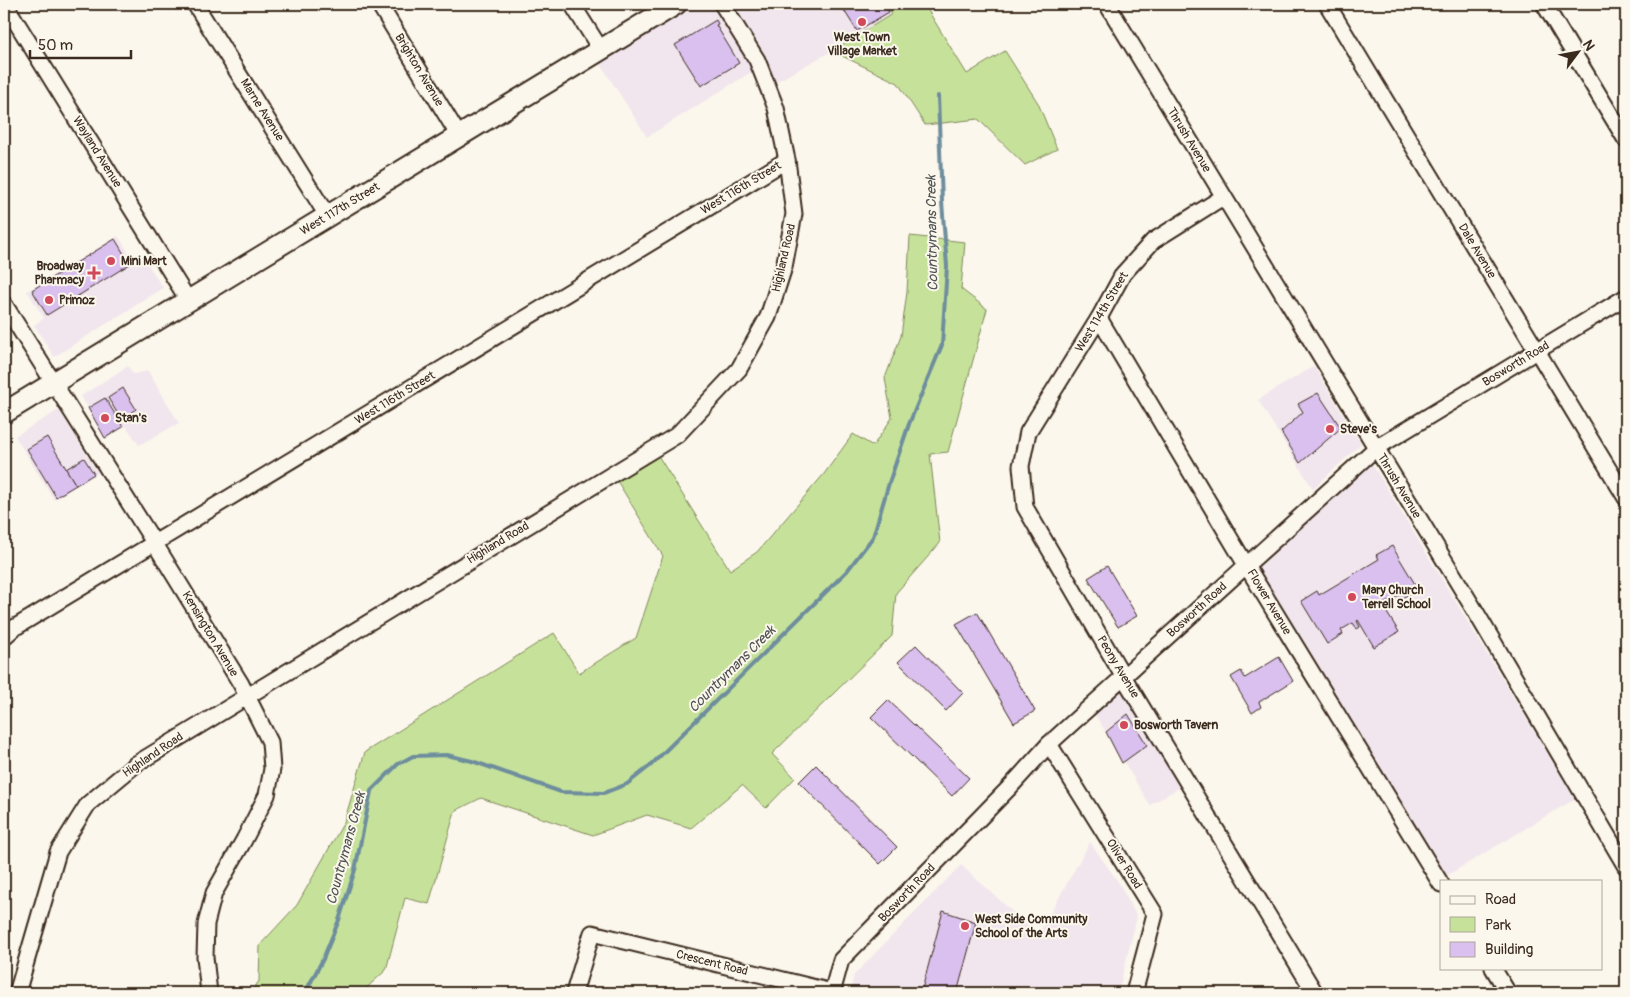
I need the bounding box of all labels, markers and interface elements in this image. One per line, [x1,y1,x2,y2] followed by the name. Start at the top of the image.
[856,16,868,28] marker: West Town Village Market
[30,28,131,60] scale bar
[1552,28,1602,78] north arrow
[827,30,898,59] place label: West Town Village Market
[391,31,447,109] street label: Brighton Avenue
[38,36,73,55] text: 50 m
[1579,37,1598,54] text: N
[237,76,287,144] street label: Marne Avenue
[1164,105,1214,175] street label: Thrush Avenue
[69,114,125,190] street label: Wayland Avenue
[698,158,784,218] street label: West 116th Street
[922,174,942,291] water label: Countrymans Creek
[297,179,383,239] street label: West 117th Street
[1455,221,1499,281] street label: Dale Avenue
[769,222,799,294] street label: Highland Road
[121,254,168,269] place label: Mini Mart
[105,255,117,267] marker: Mini Mart
[34,259,85,288] place label: Broadway Pharmacy
[88,267,100,279] marker: Broadway Pharmacy
[1072,269,1132,355] street label: West 114th Street
[59,293,96,308] place label: Primoz
[43,294,55,306] marker: Primoz
[1480,338,1552,390] street label: Bosworth Road
[352,368,438,428] street label: West 116th Street
[115,411,147,426] place label: Stan's
[99,412,111,424] marker: Stan's
[1340,422,1377,437] place label: Steve's
[1324,423,1336,435] marker: Steve's
[1374,451,1424,521] street label: Thrush Avenue
[464,519,532,567] street label: Highland Road
[1243,566,1295,638] street label: Flower Avenue
[1164,579,1230,641] street label: Bosworth Road
[1361,583,1431,612] place label: Mary Church Terrell School
[179,589,241,680] street label: Kensington Avenue
[1346,591,1358,603] marker: Mary Church Terrell School
[685,621,780,716] water label: Countrymans Creek
[1094,633,1143,701] street label: Peony Avenue
[1134,718,1219,733] place label: Bosworth Tavern
[1118,719,1130,731] marker: Bosworth Tavern
[120,729,186,781] street label: Highland Road
[323,789,370,906] water label: Countrymans Creek
[1103,836,1145,892] street label: Oliver Road
[875,861,939,925] street label: Bosworth Road
[1440,880,1602,970] legend
[1485,890,1516,909] text: Road
[975,912,1088,941] place label: West Side Community School of the Arts
[1485,916,1512,935] text: Park
[959,920,971,932] marker: West Side Community School of the Arts
[1485,940,1533,959] text: Building
[675,947,750,979] street label: Crescent Road

